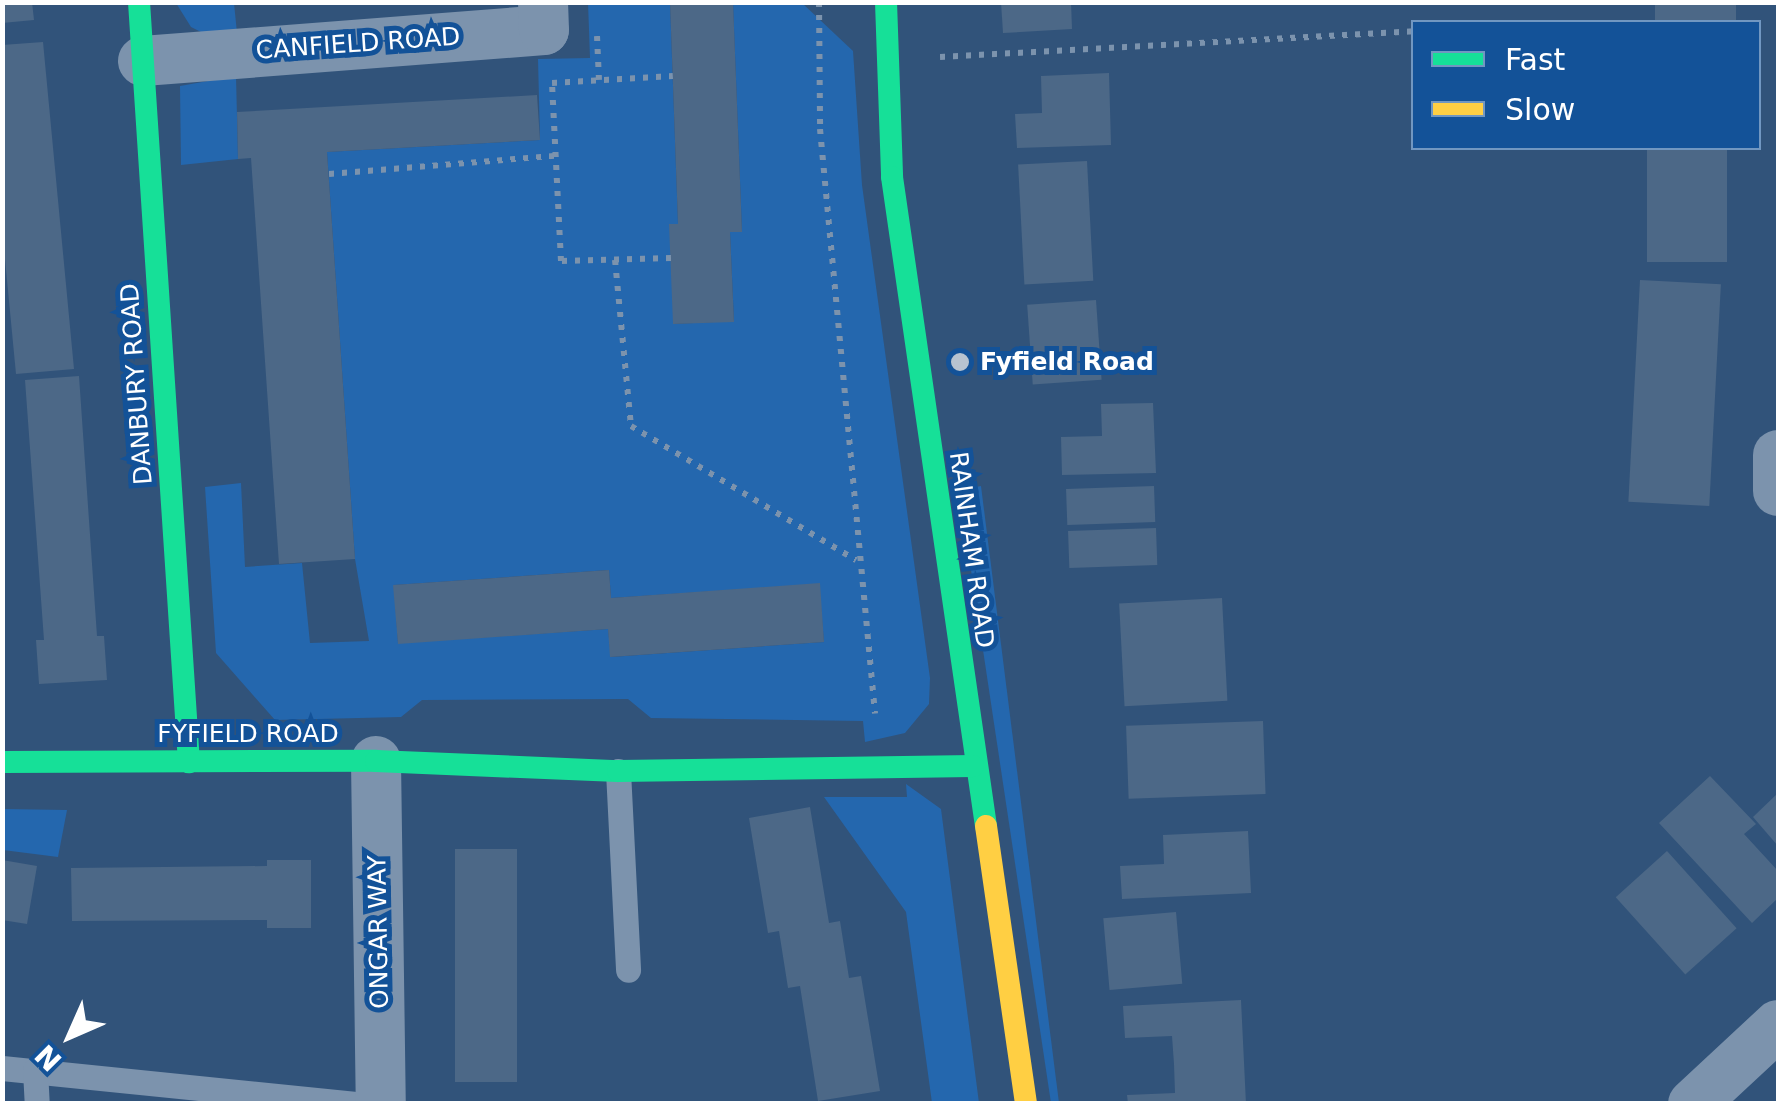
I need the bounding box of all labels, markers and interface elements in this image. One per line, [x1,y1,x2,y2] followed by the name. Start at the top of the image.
[1411,20,1761,150] legend
[255,22,461,66] street label: CANFIELD ROAD
[1505,42,1565,77] text: Fast
[1505,92,1575,127] text: Slow
[115,282,159,486] street label: DANBURY ROAD
[980,347,1154,377] place label: Fyfield Road
[949,351,971,373] marker: Fyfield Road
[942,450,1000,650] street label: RAINHAM ROAD
[157,719,339,749] street label: FYFIELD ROAD
[363,855,395,1009] street label: ONGAR WAY
[20,986,120,1086] north arrow
[28,1038,68,1078] text: N

